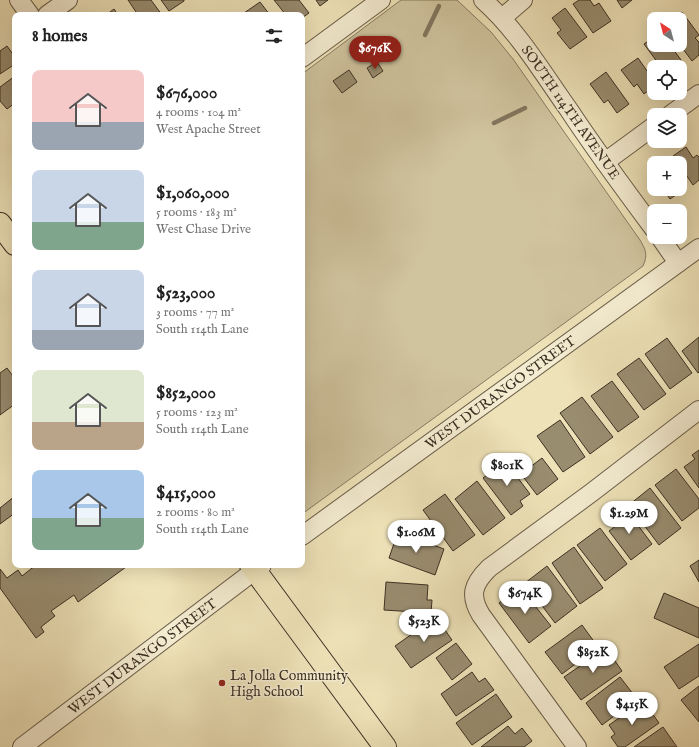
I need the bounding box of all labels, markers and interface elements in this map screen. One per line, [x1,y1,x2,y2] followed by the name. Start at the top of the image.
[647,12,687,52] north arrow
[647,12,687,244] map controls
[263,25,285,47] icon: filters
[32,26,87,47] text: 8 homes
[347,36,403,70] pin: $676K
[358,40,392,57] text: $676K
[517,42,624,183] street label: SOUTH 114TH AVENUE
[647,60,687,100] button: locate
[156,83,217,104] text: $676,000
[64,86,112,134] icon: home
[156,104,241,121] text: 4 rooms · 104 m²
[647,108,687,148] button: layers
[156,121,261,138] text: West Apache Street
[647,156,687,196] button: +
[156,183,230,204] text: $1,060,000
[64,186,112,234] icon: home
[156,204,237,221] text: 5 rooms · 183 m²
[647,204,687,244] button: −
[156,221,251,238] text: West Chase Drive
[156,283,215,304] text: $523,000
[64,286,112,334] icon: home
[156,304,234,321] text: 3 rooms · 77 m²
[156,321,249,338] text: South 114th Lane
[422,332,580,453] street label: WEST DURANGO STREET
[156,383,216,404] text: $852,000
[64,386,112,434] icon: home
[156,404,238,421] text: 5 rooms · 123 m²
[156,421,249,438] text: South 114th Lane
[479,453,535,487] pin: $801K
[491,457,523,474] text: $801K
[156,483,216,504] text: $415,000
[64,486,112,534] icon: home
[596,501,662,535] pin: $1.29M
[156,504,235,521] text: 2 rooms · 80 m²
[610,505,648,522] text: $1.29M
[383,520,449,554] pin: $1.06M
[156,521,249,538] text: South 114th Lane
[397,524,435,541] text: $1.06M
[497,581,553,615] pin: $674K
[508,585,542,602] text: $674K
[65,594,221,719] street label: WEST DURANGO STREET
[396,609,452,643] pin: $523K
[408,613,440,630] text: $523K
[565,640,621,674] pin: $852K
[577,644,609,661] text: $852K
[230,667,348,701] place label: La Jolla Community High School
[217,678,227,688] marker: La Jolla Community High School
[604,692,660,726] pin: $415K
[616,696,648,713] text: $415K

